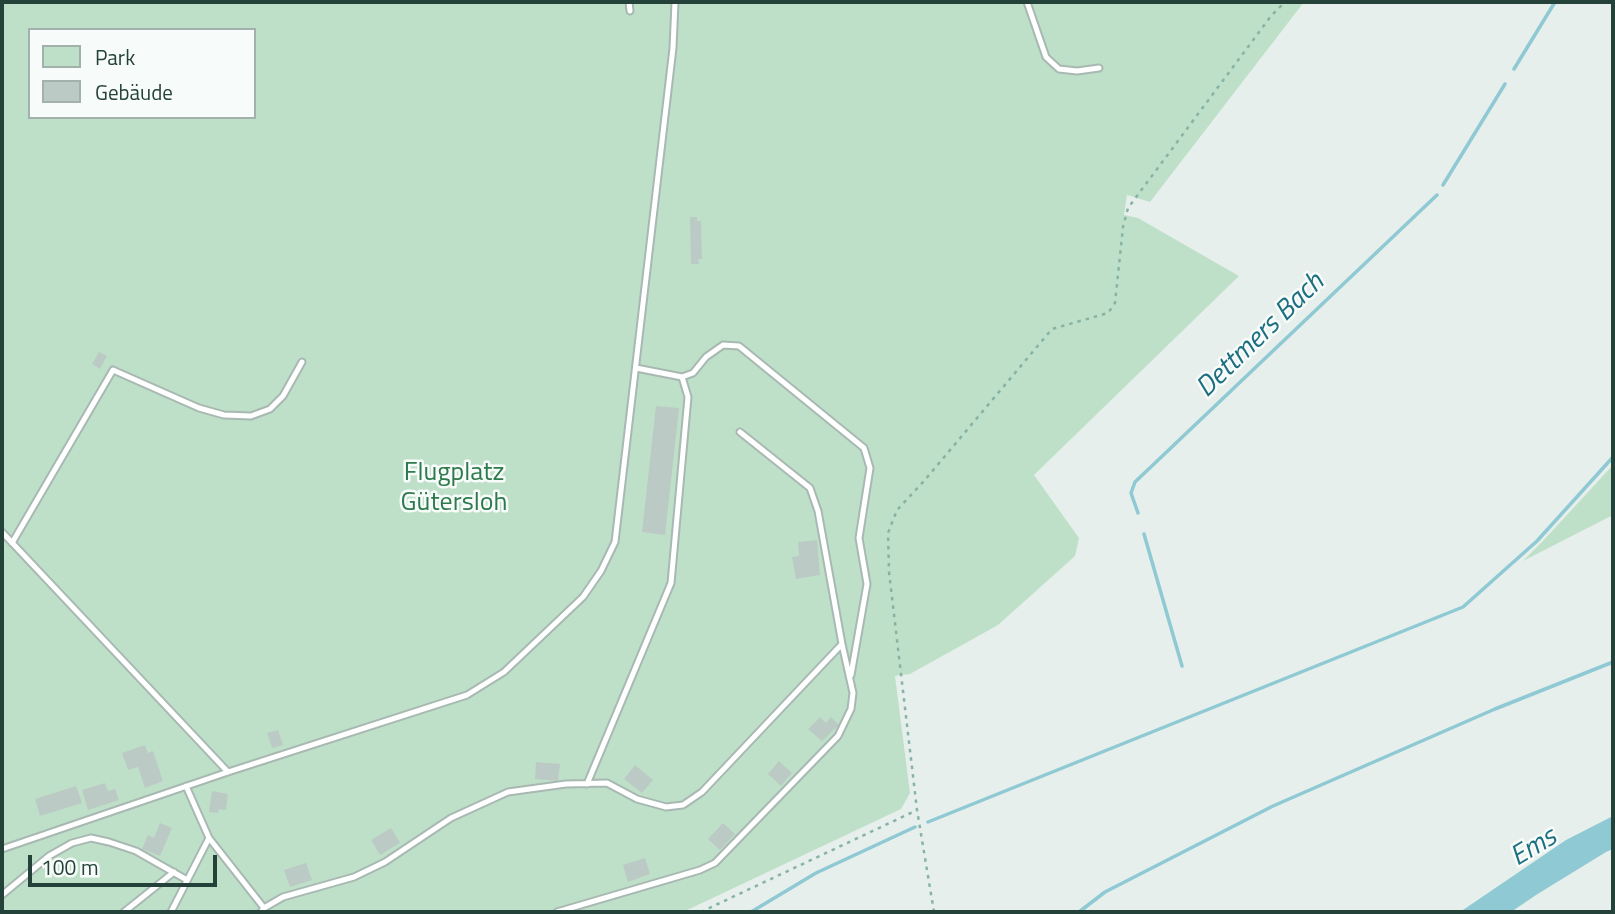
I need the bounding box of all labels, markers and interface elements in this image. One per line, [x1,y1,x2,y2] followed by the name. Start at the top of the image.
[28,28,256,119] legend
[95,41,135,73] text: Park
[95,76,173,108] text: Gebäude
[1190,267,1332,405] water label: Dettmers Bach
[401,458,507,520] park label: Flugplatz Gütersloh
[1505,821,1563,875] water label: Ems
[32,841,220,885] scale bar
[41,851,98,883] text: 100 m

